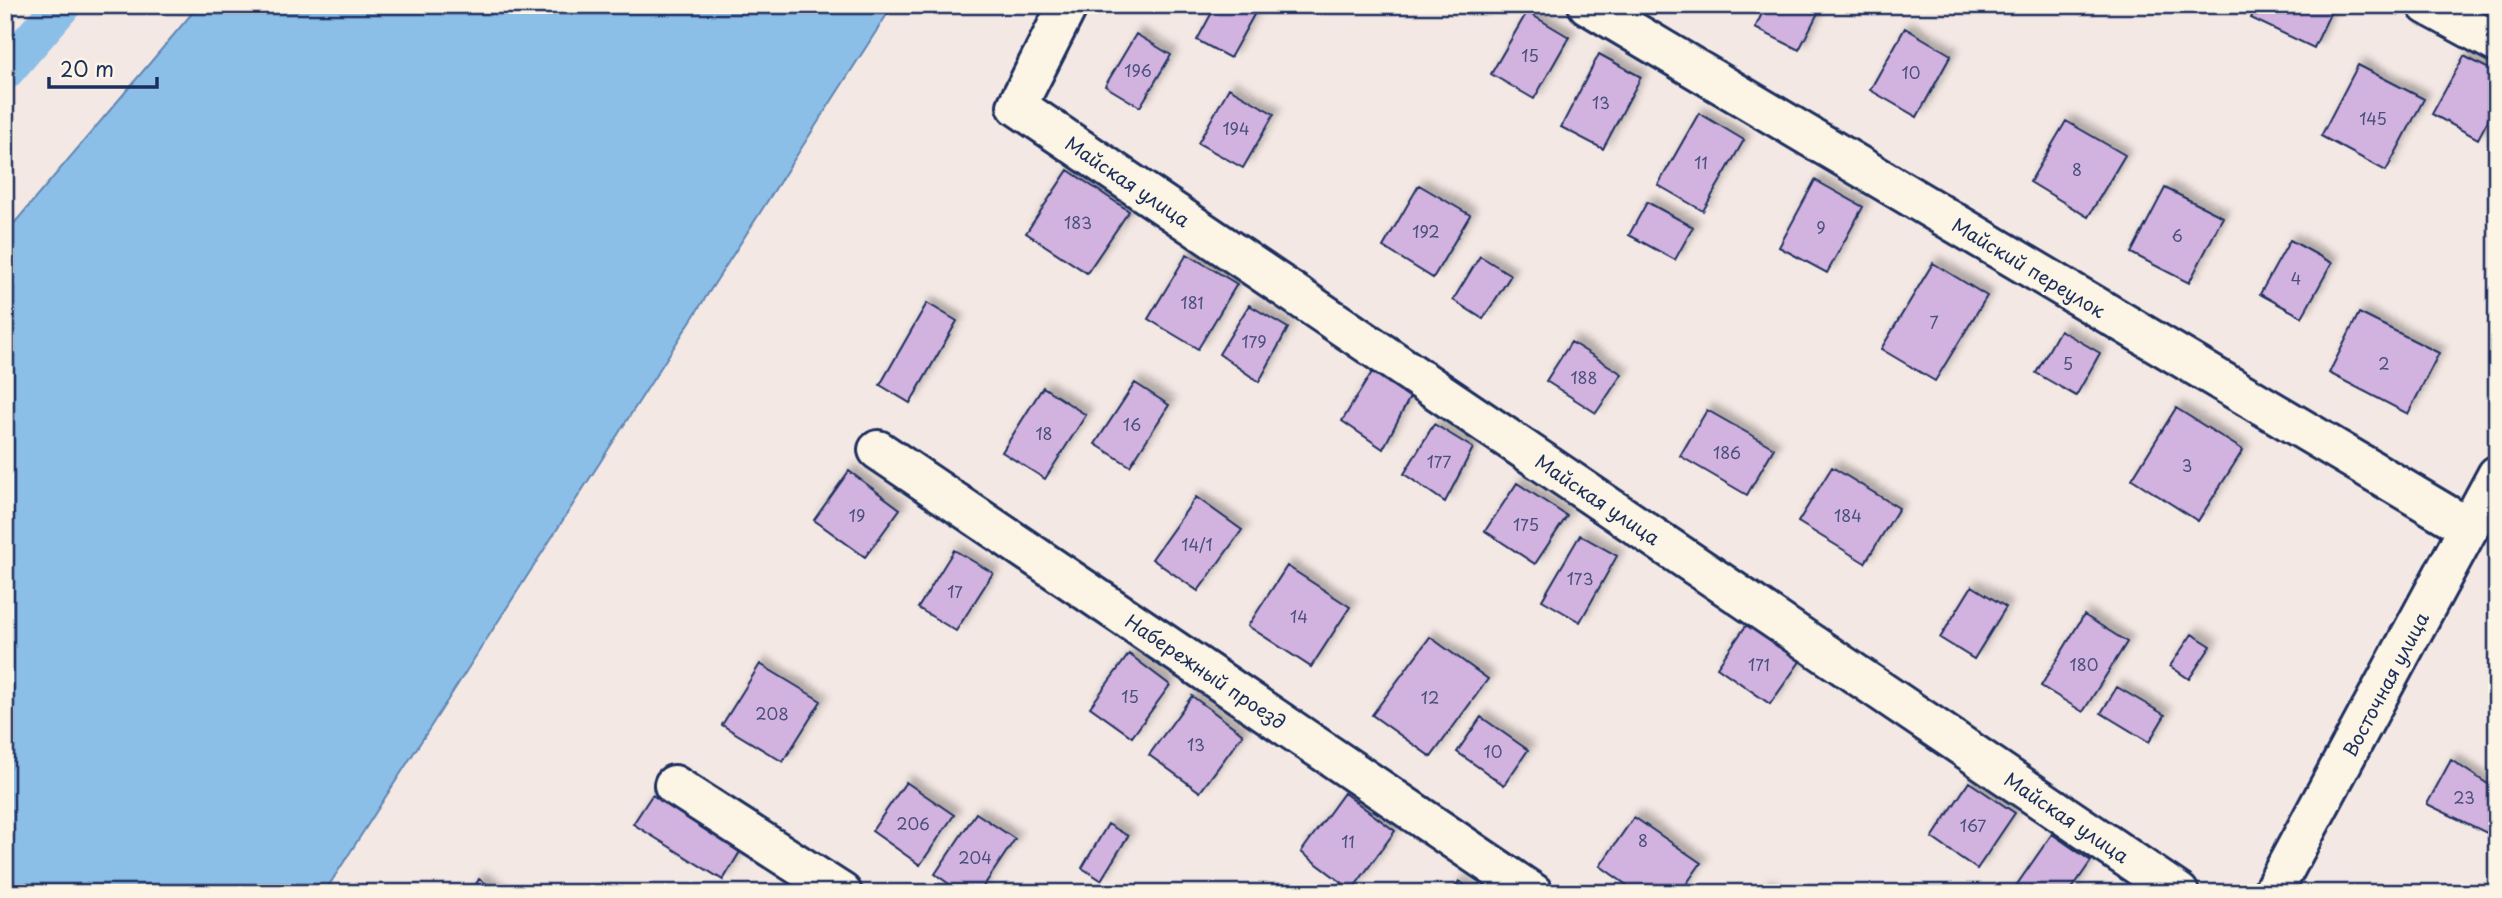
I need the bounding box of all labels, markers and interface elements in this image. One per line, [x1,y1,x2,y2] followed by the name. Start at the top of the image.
[1521,43,1539,67] house number: 15
[49,46,158,90] scale bar
[60,52,114,84] text: 20 m
[1124,58,1152,82] house number: 196
[1902,60,1920,84] house number: 10
[1592,90,1610,114] house number: 13
[2359,106,2387,130] house number: 145
[1222,116,1250,140] house number: 194
[1060,129,1196,233] street label: Майская улица
[1694,150,1708,174] house number: 11
[2072,157,2082,181] house number: 8
[1064,210,1092,234] house number: 183
[1947,210,2112,324] street label: Майский переулок
[1816,215,1826,239] house number: 9
[1412,219,1440,243] house number: 192
[2171,223,2183,247] house number: 6
[2291,266,2301,290] house number: 4
[1180,290,1204,314] house number: 181
[1929,310,1939,334] house number: 7
[1241,329,1267,353] house number: 179
[2063,351,2073,375] house number: 5
[2378,351,2390,375] house number: 2
[1570,365,1598,389] house number: 188
[1123,412,1141,436] house number: 16
[1035,421,1053,445] house number: 18
[1713,440,1741,464] house number: 186
[1530,447,1666,551] street label: Майская улица
[1427,449,1451,473] house number: 177
[2182,453,2192,477] house number: 3
[849,503,865,527] house number: 19
[1834,503,1862,527] house number: 184
[1513,512,1539,536] house number: 175
[1181,532,1213,556] house number: 14/1
[1567,566,1593,590] house number: 173
[947,579,963,603] house number: 17
[1290,604,1308,628] house number: 14
[1120,607,1292,735] street label: Набережный проезд
[2335,607,2435,761] street label: Восточная улица
[1748,652,1770,676] house number: 171
[2070,652,2098,676] house number: 180
[1121,684,1139,708] house number: 15
[1421,685,1439,709] house number: 12
[755,701,789,725] house number: 208
[1187,732,1205,756] house number: 13
[1484,739,1502,763] house number: 10
[1999,765,2135,869] street label: Майская улица
[2453,785,2475,809] house number: 23
[896,811,930,835] house number: 206
[1960,813,1986,837] house number: 167
[1638,828,1648,852] house number: 8
[1341,829,1355,853] house number: 11
[958,845,992,869] house number: 204

